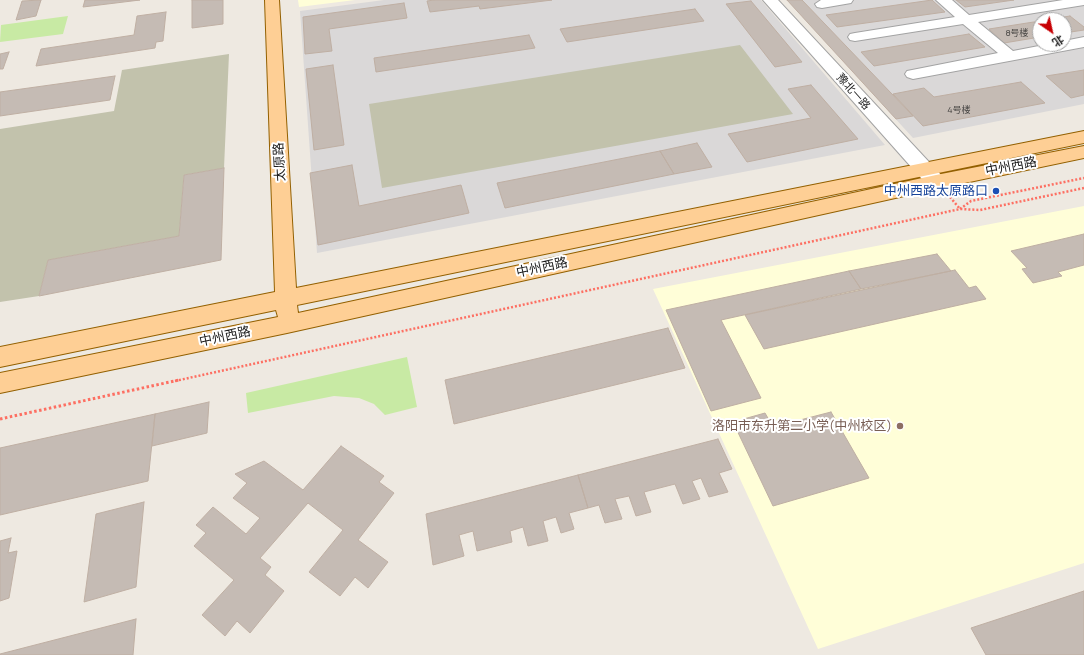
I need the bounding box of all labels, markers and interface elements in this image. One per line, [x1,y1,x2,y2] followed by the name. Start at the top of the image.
[1032,12,1072,52] north arrow
[1005,28,1029,38] house number: 8号楼
[1050,32,1067,51] text: 北
[833,71,873,113] street label: 豫北一路
[947,105,971,115] house number: 4号楼
[271,142,289,182] street label: 太原路
[984,154,1038,180] street label: 中州西路
[884,183,988,199] place label: 中州西路太原路口
[991,186,1001,196] marker: 中州西路太原路口
[515,255,569,281] street label: 中州西路
[198,324,252,350] street label: 中州西路
[712,418,892,434] place label: 洛阳市东升第二小学(中州校区)
[895,421,905,431] marker: 洛阳市东升第二小学(中州校区)

